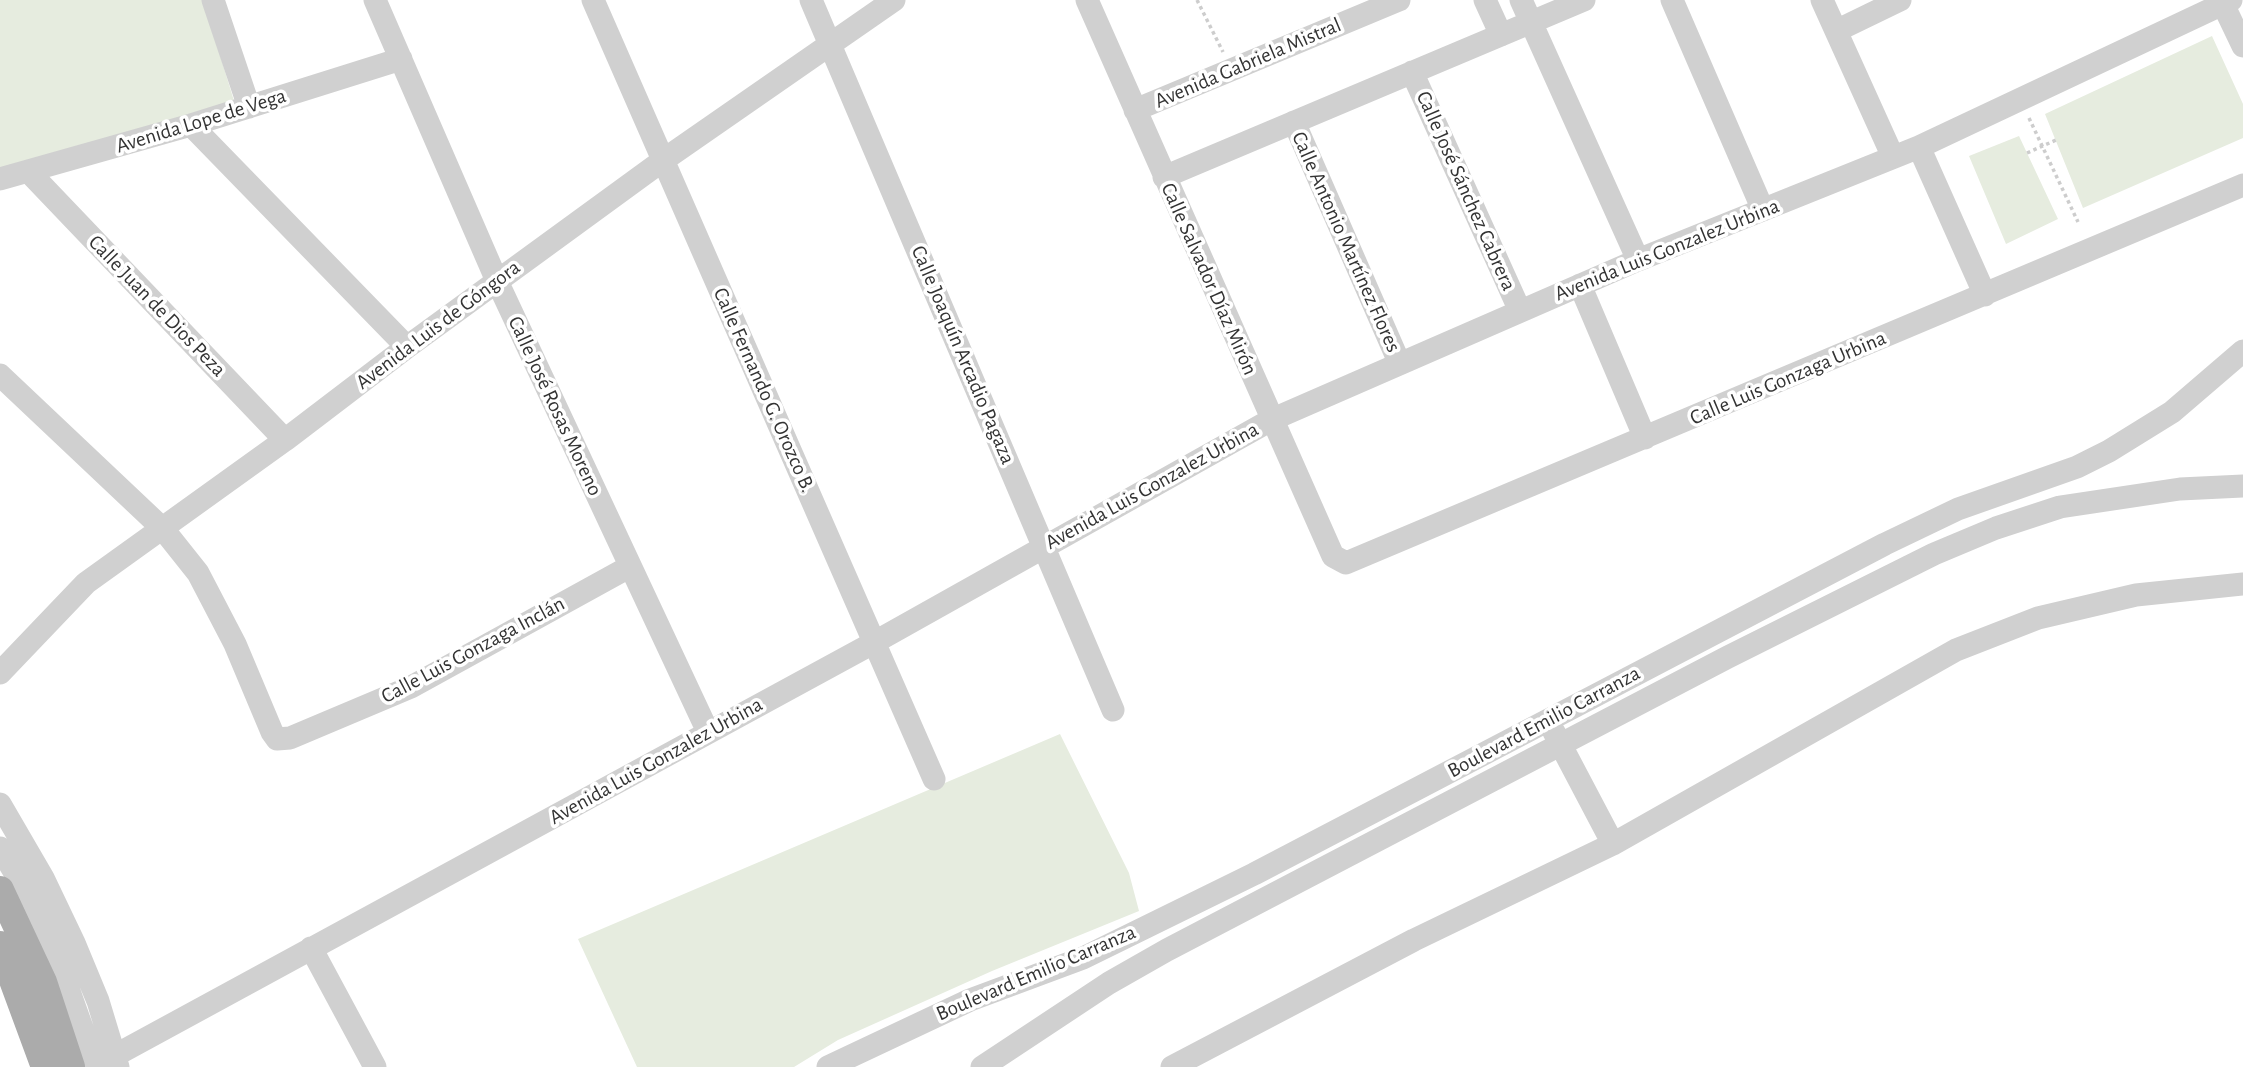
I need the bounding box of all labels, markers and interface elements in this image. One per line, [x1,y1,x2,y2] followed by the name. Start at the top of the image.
[1151,12,1345,114] street label: Avenida Gabriela Mistral
[113,83,289,159] street label: Avenida Lope de Vega
[1411,87,1521,295] street label: Calle José Sánchez Cabrera
[1286,128,1406,356] street label: Calle Antonio Martínez Flores
[1155,179,1263,379] street label: Calle Salvador Díaz Mirón
[1551,193,1783,307] street label: Avenida Luis Gonzalez Urbina
[83,230,231,382] street label: Calle Juan de Dios Peza
[905,242,1021,468] street label: Calle Joaquín Arcadio Pagaza
[351,255,525,395] street label: Avenida Luis de Góngora
[708,284,820,496] street label: Calle Fernando G. Orozco B.
[502,312,608,500] street label: Calle José Rosas Moreno
[1686,325,1890,431] street label: Calle Luis Gonzaga Urbina
[1041,417,1263,555] street label: Avenida Luis Gonzalez Urbina
[377,591,569,709] street label: Calle Luis Gonzaga Inclán
[1443,661,1645,783] street label: Boulevard Emilio Carranza
[545,692,767,830] street label: Avenida Luis Gonzalez Urbina
[932,920,1140,1026] street label: Boulevard Emilio Carranza

